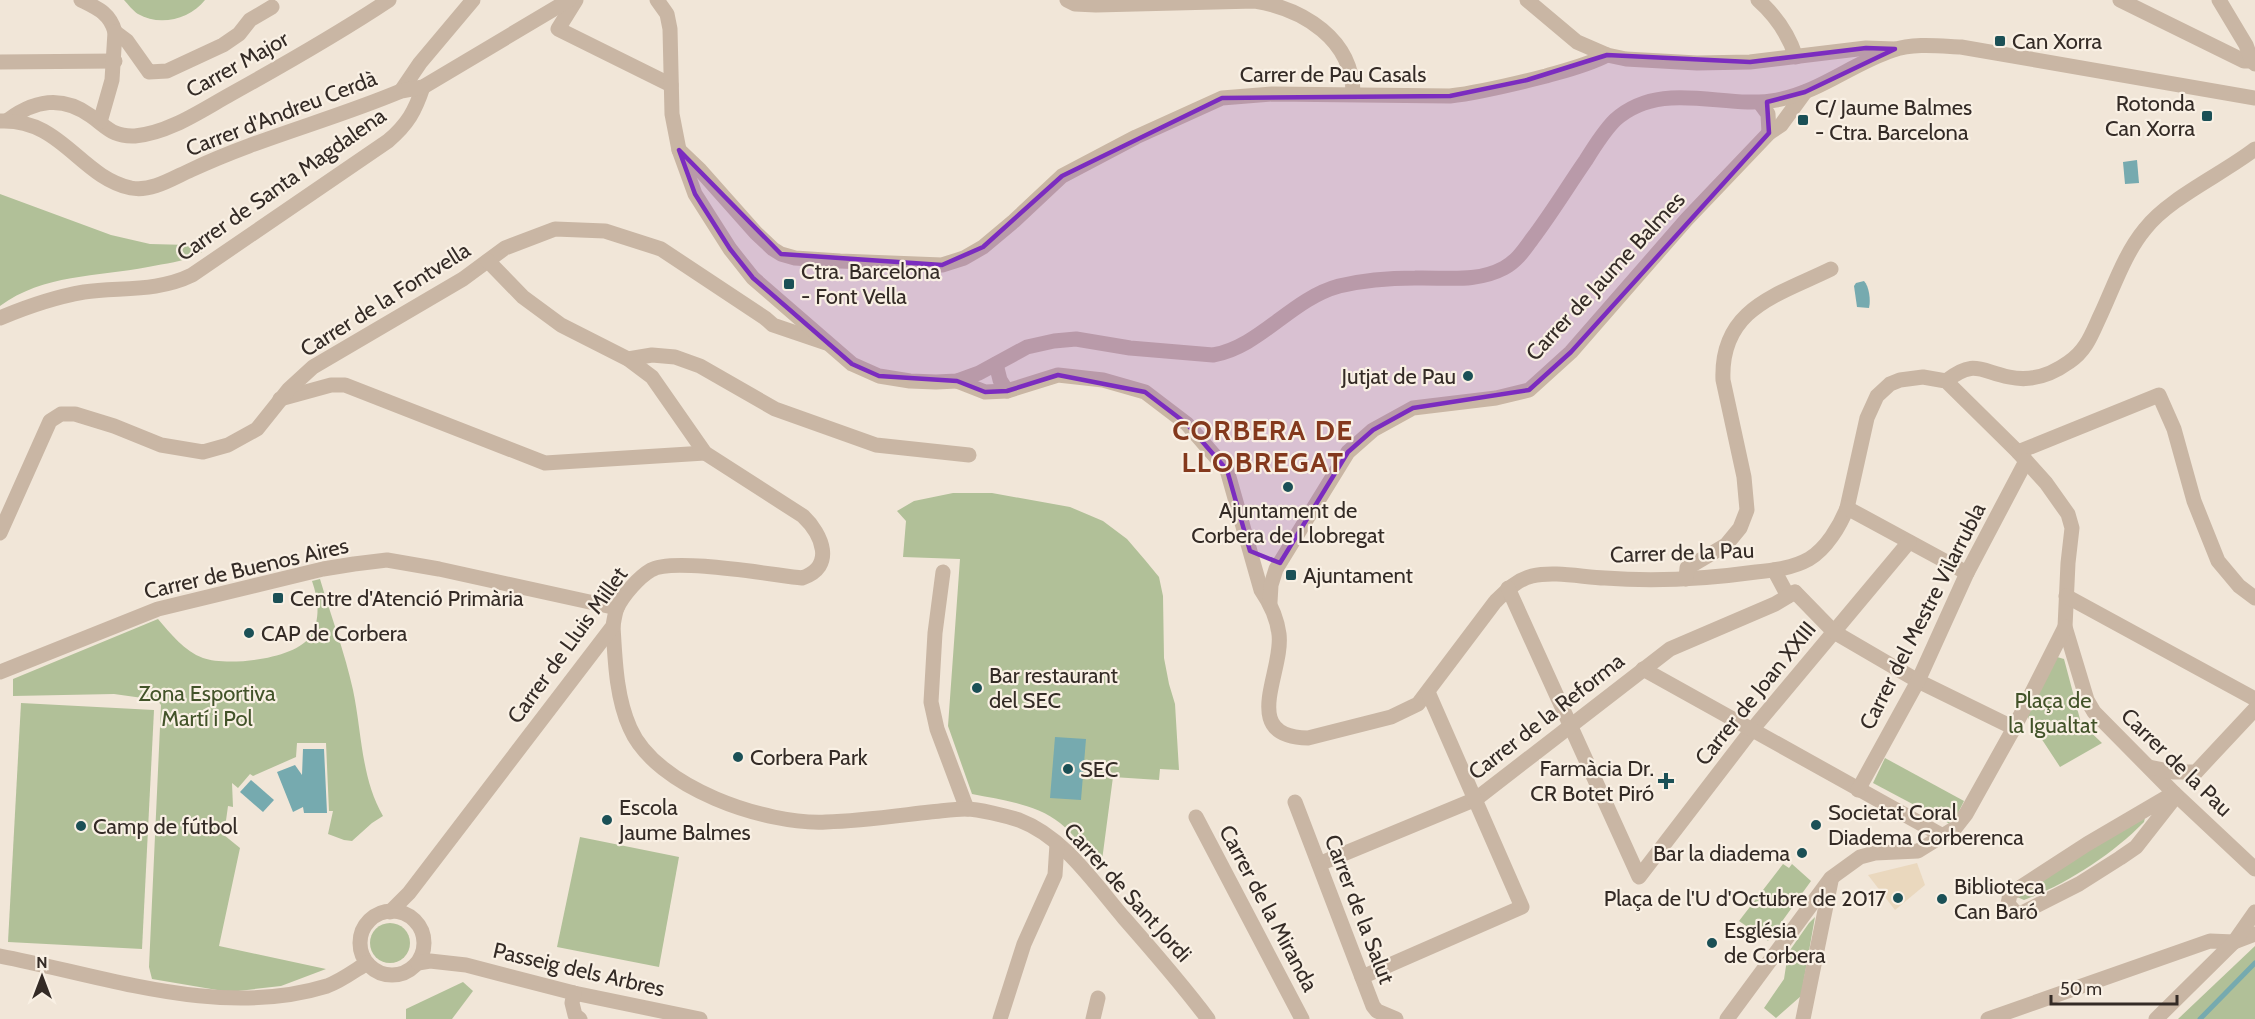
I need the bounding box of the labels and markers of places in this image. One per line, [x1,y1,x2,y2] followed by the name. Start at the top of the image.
[2012,28,2103,55] place label: Can Xorra
[1993,34,2007,48] marker: Can Xorra
[2105,90,2195,142] place label: Rotonda Can Xorra
[1815,94,1972,146] place label: C/ Jaume Balmes - Ctra. Barcelona
[2200,109,2214,123] marker: Rotonda Can Xorra
[1796,113,1810,127] marker: C/ Jaume Balmes - Ctra. Barcelona
[801,258,941,310] place label: Ctra. Barcelona - Font Vella
[782,277,796,291] marker: Ctra. Barcelona - Font Vella
[1341,363,1456,390] place label: Jutjat de Pau
[1461,369,1475,383] marker: Jutjat de Pau
[1281,480,1295,494] marker: Ajuntament de Corbera de Llobregat
[1191,497,1385,549] place label: Ajuntament de Corbera de Llobregat
[1303,562,1414,589] place label: Ajuntament
[1284,568,1298,582] marker: Ajuntament
[290,585,524,612] place label: Centre d'Atenció Primària
[271,591,285,605] marker: Centre d'Atenció Primària
[261,620,408,647] place label: CAP de Corbera
[242,626,256,640] marker: CAP de Corbera
[989,662,1119,714] place label: Bar restaurant del SEC
[970,681,984,695] marker: Bar restaurant del SEC
[750,744,868,771] place label: Corbera Park
[731,750,745,764] marker: Corbera Park
[1530,755,1654,807] place label: Farmàcia Dr. CR Botet Piró
[1080,756,1118,783] place label: SEC
[1061,762,1075,776] marker: SEC
[1659,774,1673,788] marker: Farmàcia Dr. CR Botet Piró
[618,794,751,846] place label: Escola Jaume Balmes
[1828,799,2024,851] place label: Societat Coral Diadema Corberenca
[93,813,239,840] place label: Camp de fútbol
[600,813,614,827] marker: Escola Jaume Balmes
[1809,818,1823,832] marker: Societat Coral Diadema Corberenca
[74,819,88,833] marker: Camp de fútbol
[1653,840,1790,867] place label: Bar la diadema
[1795,846,1809,860] marker: Bar la diadema
[1954,873,2045,925] place label: Biblioteca Can Baró
[1604,885,1886,912] place label: Plaça de l'U d'Octubre de 2017
[1891,891,1905,905] marker: Plaça de l'U d'Octubre de 2017
[1935,892,1949,906] marker: Biblioteca Can Baró
[1724,917,1826,969] place label: Església de Corbera
[1705,936,1719,950] marker: Església de Corbera

